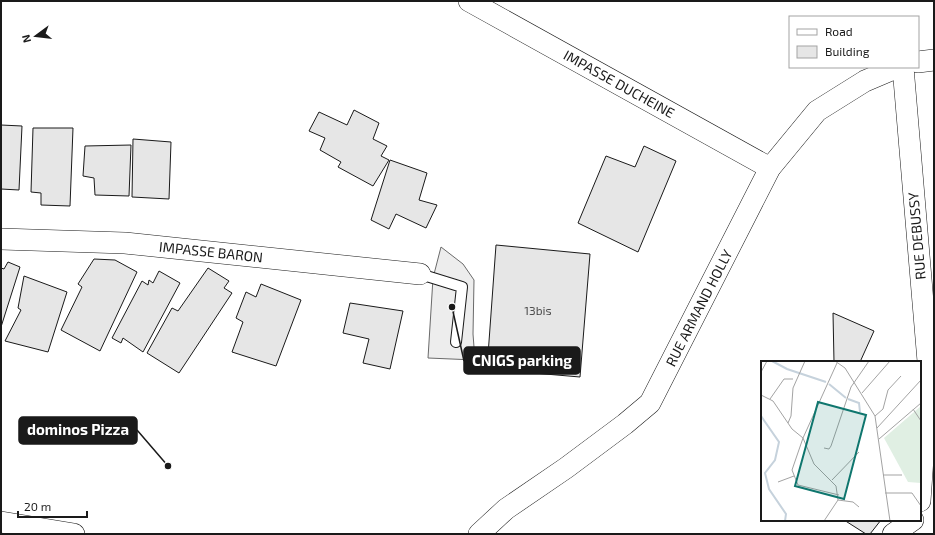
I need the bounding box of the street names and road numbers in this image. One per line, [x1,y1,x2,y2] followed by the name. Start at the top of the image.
[561,46,678,121] street label: IMPASSE DUCHEINE
[904,192,929,280] street label: RUE DEBUSSY
[158,238,264,265] street label: IMPASSE BARON
[662,246,735,369] street label: RUE ARMAND HOLLY

